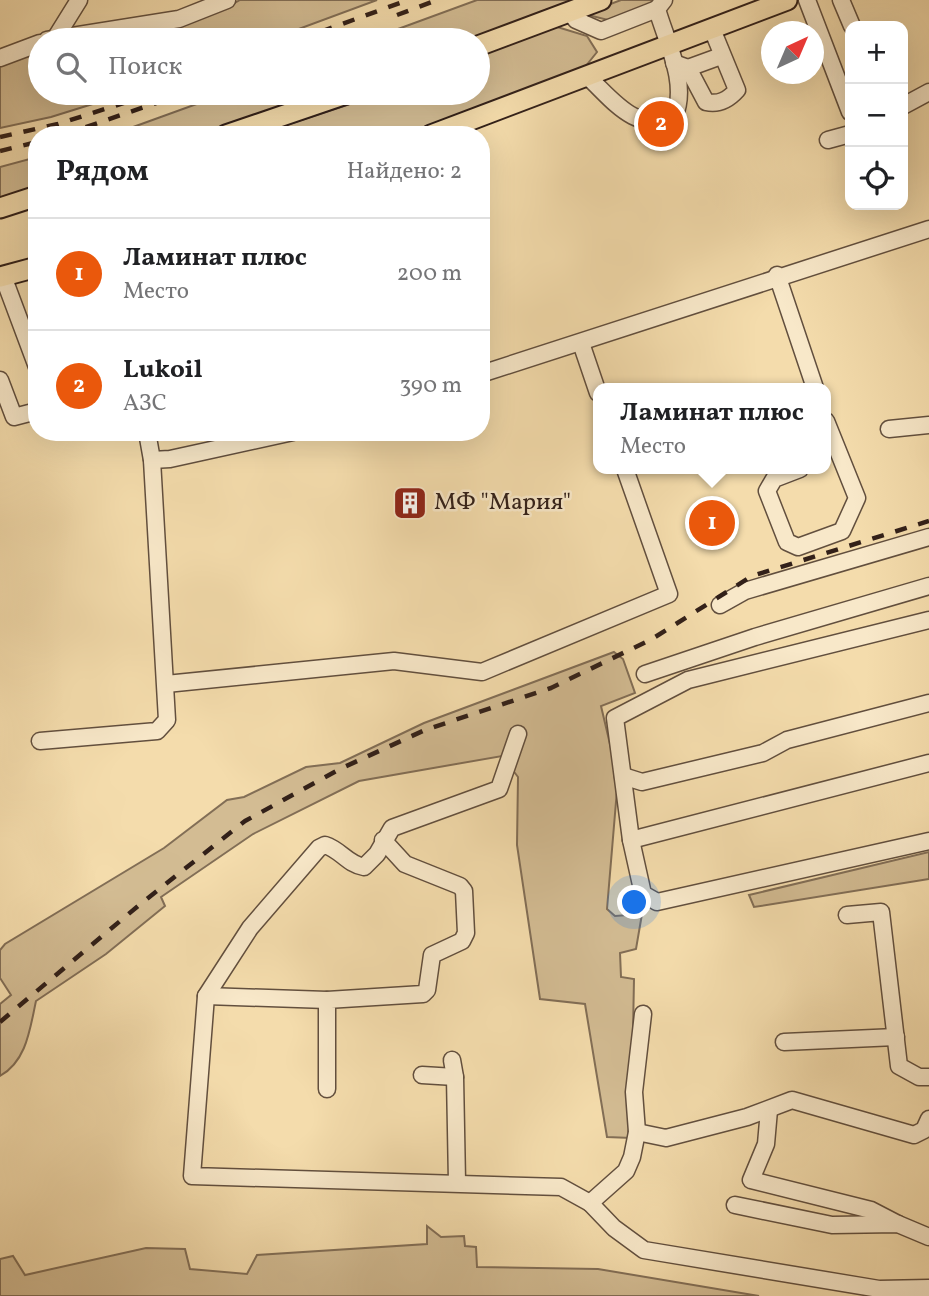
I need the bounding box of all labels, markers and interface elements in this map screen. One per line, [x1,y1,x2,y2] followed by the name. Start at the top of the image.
[761,21,824,84] north arrow
[845,21,908,210] map controls
[845,21,908,84] button: +
[28,28,490,105] search box
[52,48,90,86] icon: search
[108,49,182,85] text: Поиск
[845,84,908,147] button: −
[638,98,684,150] pin: 2
[845,147,908,210] button: locate
[56,151,149,193] text: Рядом
[347,156,462,188] text: Найдено: 2
[123,240,307,276] text: Ламинат плюс
[74,258,84,290] text: 1
[397,258,462,290] text: 200 m
[123,276,189,308] text: Место
[123,352,203,388] text: Lukoil
[73,370,85,402] text: 2
[399,370,462,402] text: 390 m
[593,383,831,474] popup
[123,388,167,420] text: АЗС
[620,395,804,431] text: Ламинат плюс
[620,431,686,463] text: Место
[391,484,429,522] building icon: МФ "Мария"
[434,486,571,520] place label: МФ "Мария"
[689,497,735,549] pin: 1
[617,885,651,919] your location

